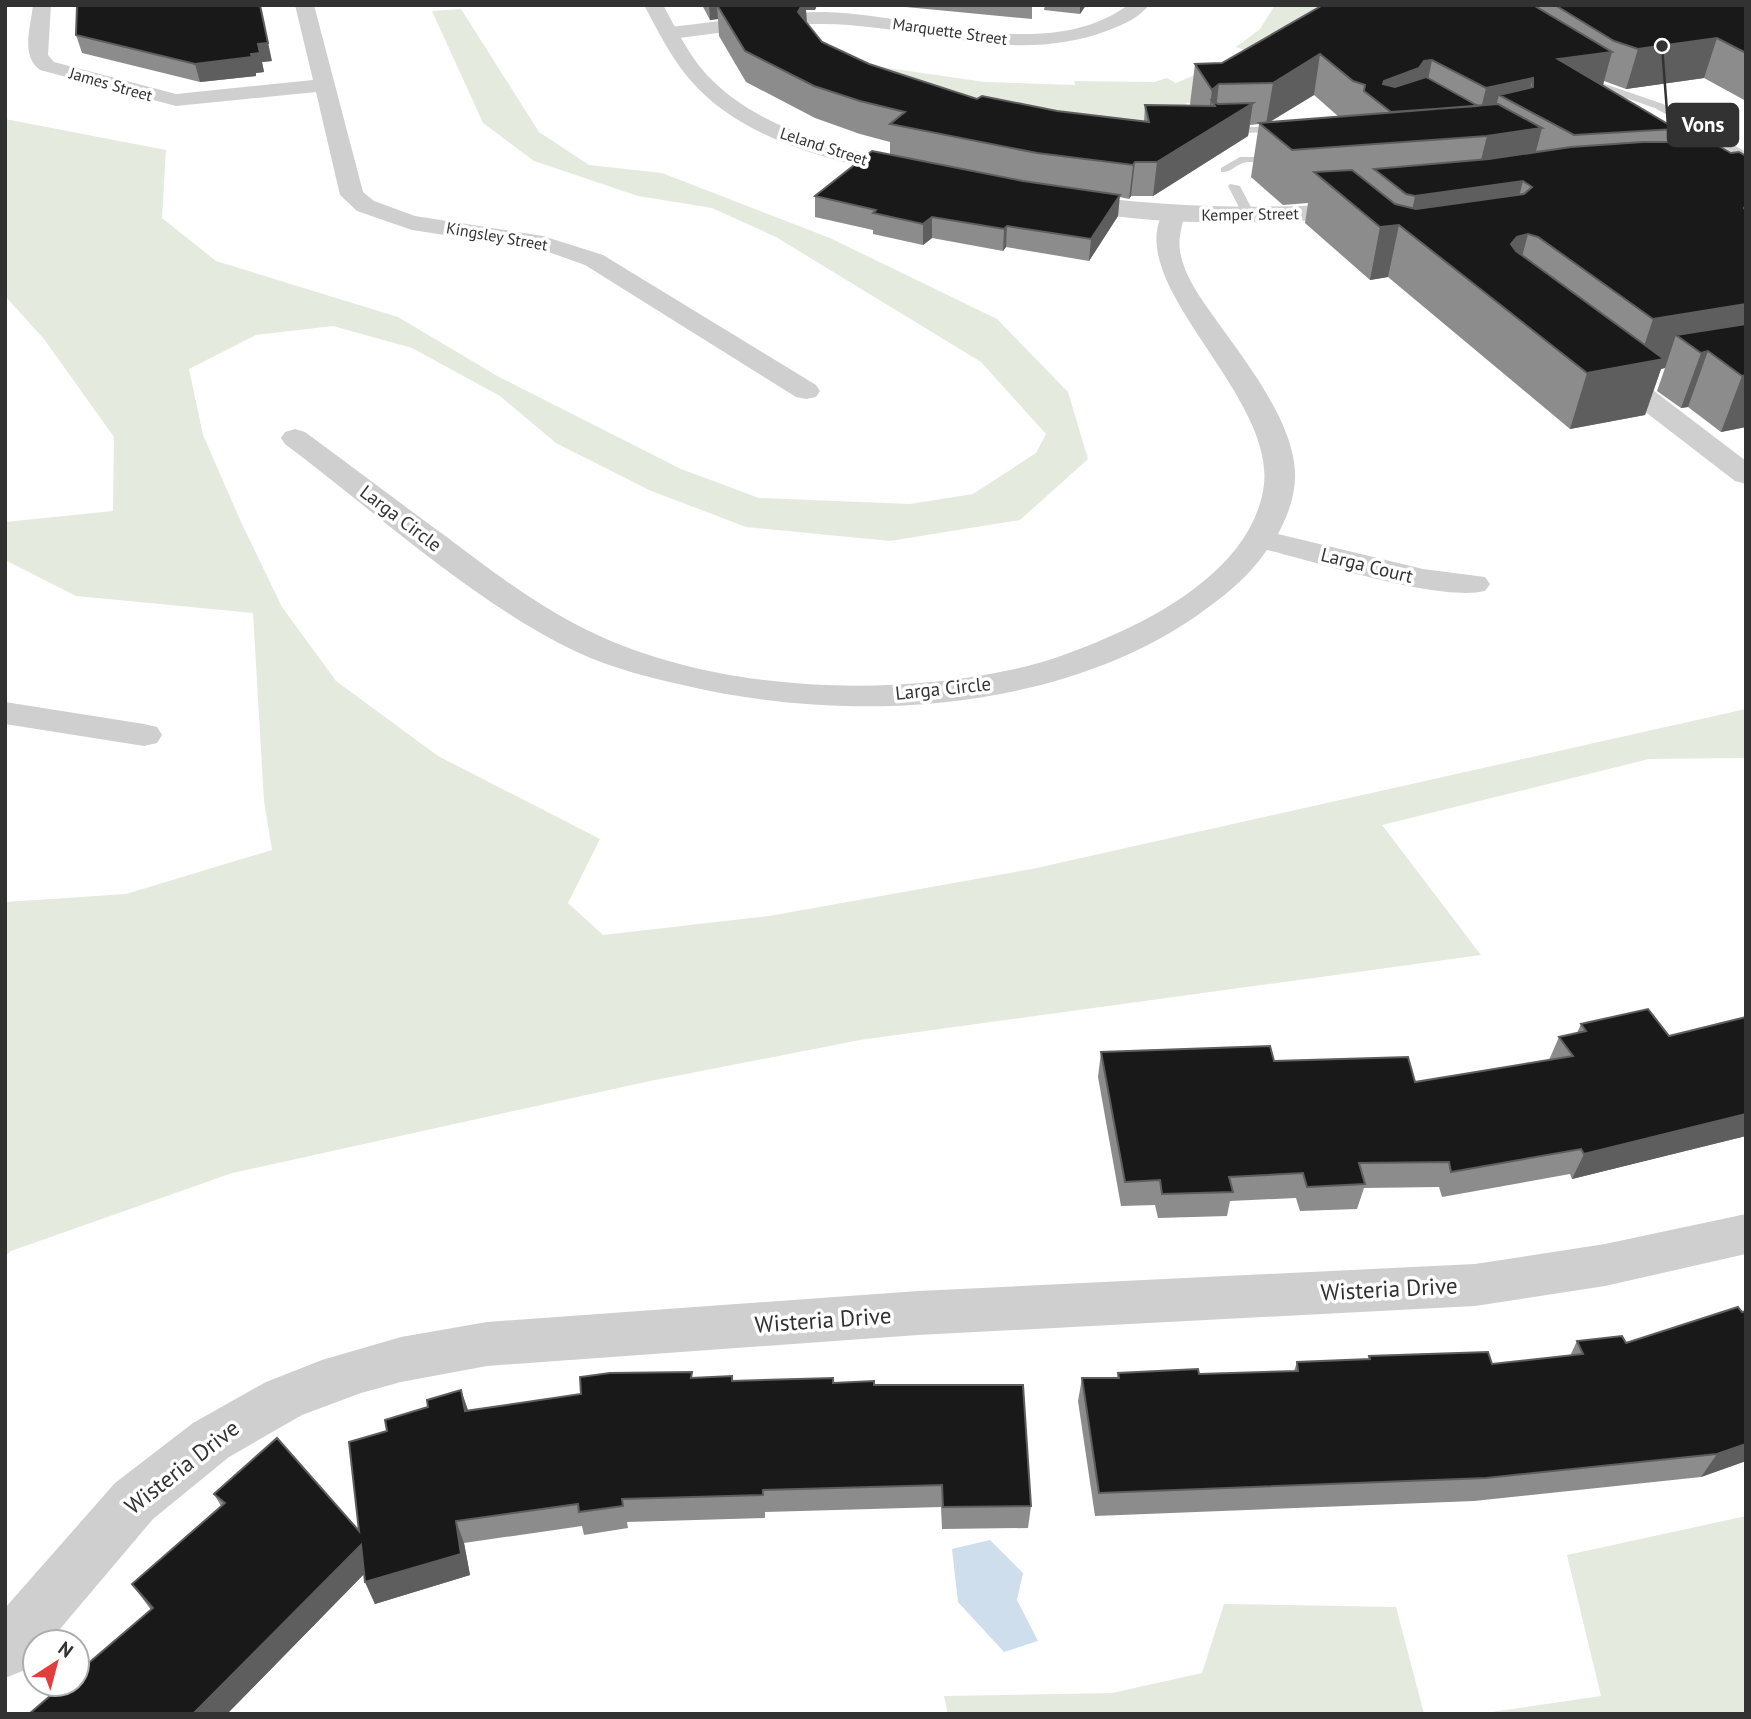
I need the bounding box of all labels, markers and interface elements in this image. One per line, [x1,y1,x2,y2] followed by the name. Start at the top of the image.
[892,13,1009,49] street label: Marquette Street
[66,62,155,106] street label: James Street
[1668,104,1738,146] callout: Vons
[1681,111,1724,138] text: Vons
[778,122,871,170] street label: Leland Street
[1201,203,1299,225] street label: Kemper Street
[445,217,550,255] street label: Kingsley Street
[355,479,447,557] street label: Larga Circle
[1318,542,1416,588] street label: Larga Court
[894,671,992,705] street label: Larga Circle
[1320,1270,1458,1307] street label: Wisteria Drive
[754,1300,892,1339] street label: Wisteria Drive
[119,1413,245,1520] street label: Wisteria Drive
[21,1628,91,1698] north arrow
[54,1636,78,1663] text: N

